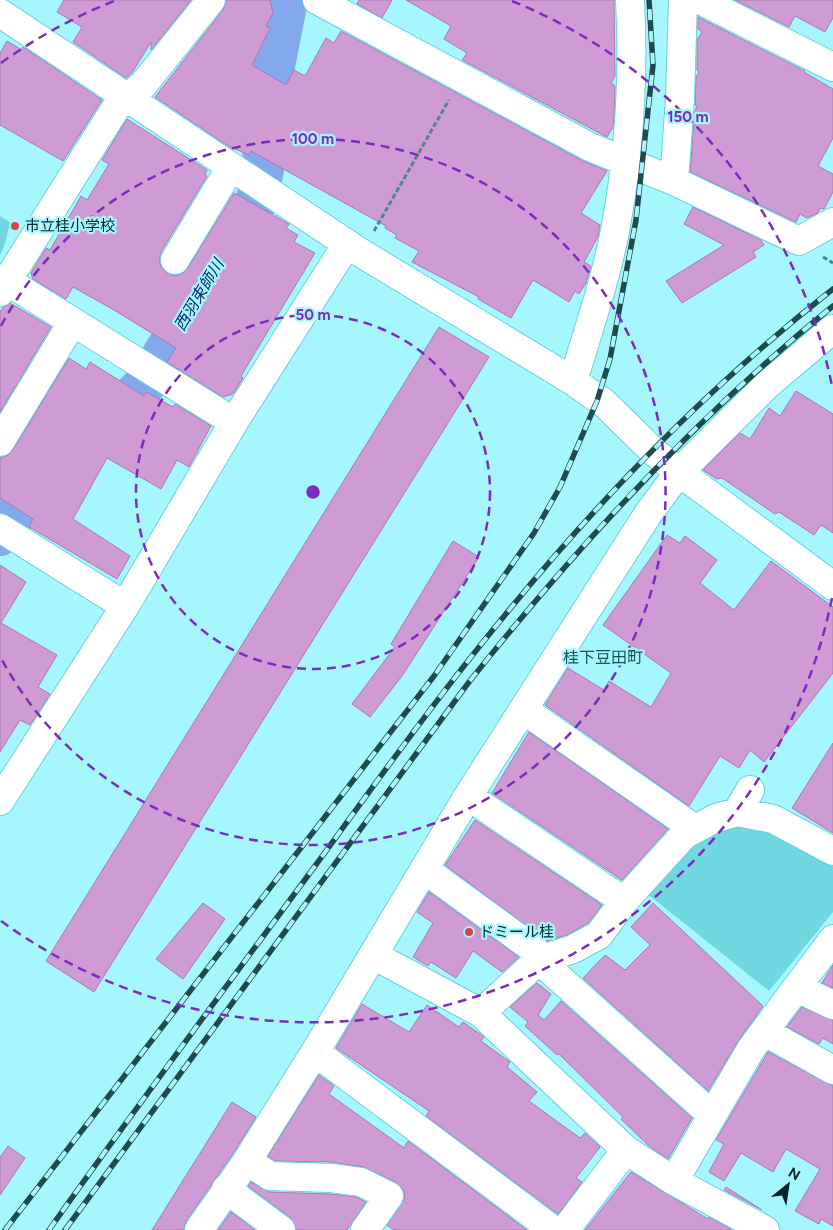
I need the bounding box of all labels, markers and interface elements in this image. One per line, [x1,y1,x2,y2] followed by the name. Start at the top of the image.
[667,108,709,126] text: 150 m
[292,130,334,148] text: 100 m
[25,217,115,235] place label: 市立桂小学校
[9,220,21,232] marker: 市立桂小学校
[170,254,229,334] water label: 西羽束師川
[295,306,331,324] text: 50 m
[304,483,322,501] centre of rings
[563,648,643,667] district label: 桂下豆田町
[479,923,554,941] place label: ドミール桂
[463,926,475,938] marker: ドミール桂
[763,1160,813,1210] north arrow
[785,1164,803,1184] text: N

